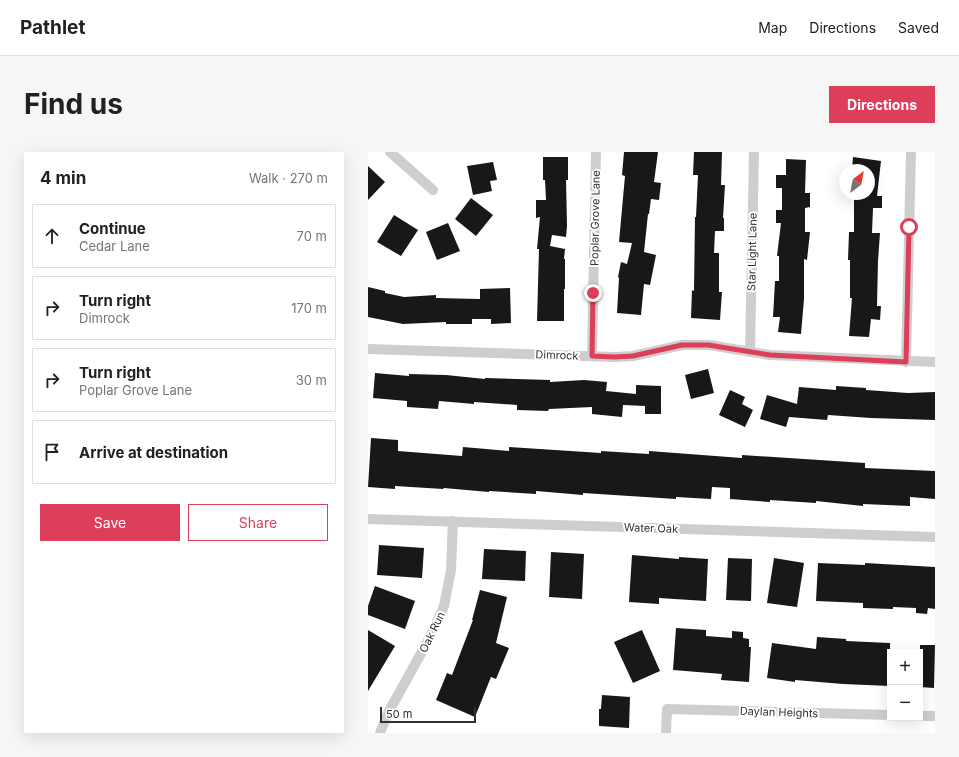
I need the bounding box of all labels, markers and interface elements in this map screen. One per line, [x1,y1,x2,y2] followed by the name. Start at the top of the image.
[20,16,85,39] text: Pathlet
[758,19,787,36] text: Map
[809,19,876,36] text: Directions
[898,19,939,36] text: Saved
[829,86,935,123] button: Directions
[24,87,123,121] text: Find us
[839,164,875,200] north arrow
[40,168,86,188] text: 4 min
[249,170,328,186] text: Walk · 270 m
[587,170,603,266] street label: Poplar Grove Lane
[744,213,760,291] street label: Star Light Lane
[900,218,918,236] route start
[79,219,146,238] text: Continue
[41,225,63,247] icon: ahead
[297,228,327,244] text: 70 m
[79,238,150,254] text: Cedar Lane
[584,284,602,302] route end
[79,291,151,310] text: Turn right
[41,297,63,319] icon: right
[291,300,327,316] text: 170 m
[79,310,130,326] text: Dimrock
[535,347,579,363] street label: Dimrock
[79,363,151,382] text: Turn right
[41,369,63,391] icon: right
[296,372,327,388] text: 30 m
[79,382,192,398] text: Poplar Grove Lane
[41,441,63,463] icon: arrive
[79,443,228,462] text: Arrive at destination
[40,504,180,541] button: Save
[188,504,328,541] button: Share
[624,520,678,536] street label: Water Oak
[416,609,448,655] street label: Oak Run
[887,649,923,721] map controls
[887,649,923,685] button: +
[887,685,923,721] button: −
[740,704,819,720] street label: Daylan Heights
[380,705,476,724] scale bar
[386,707,412,721] text: 50 m

